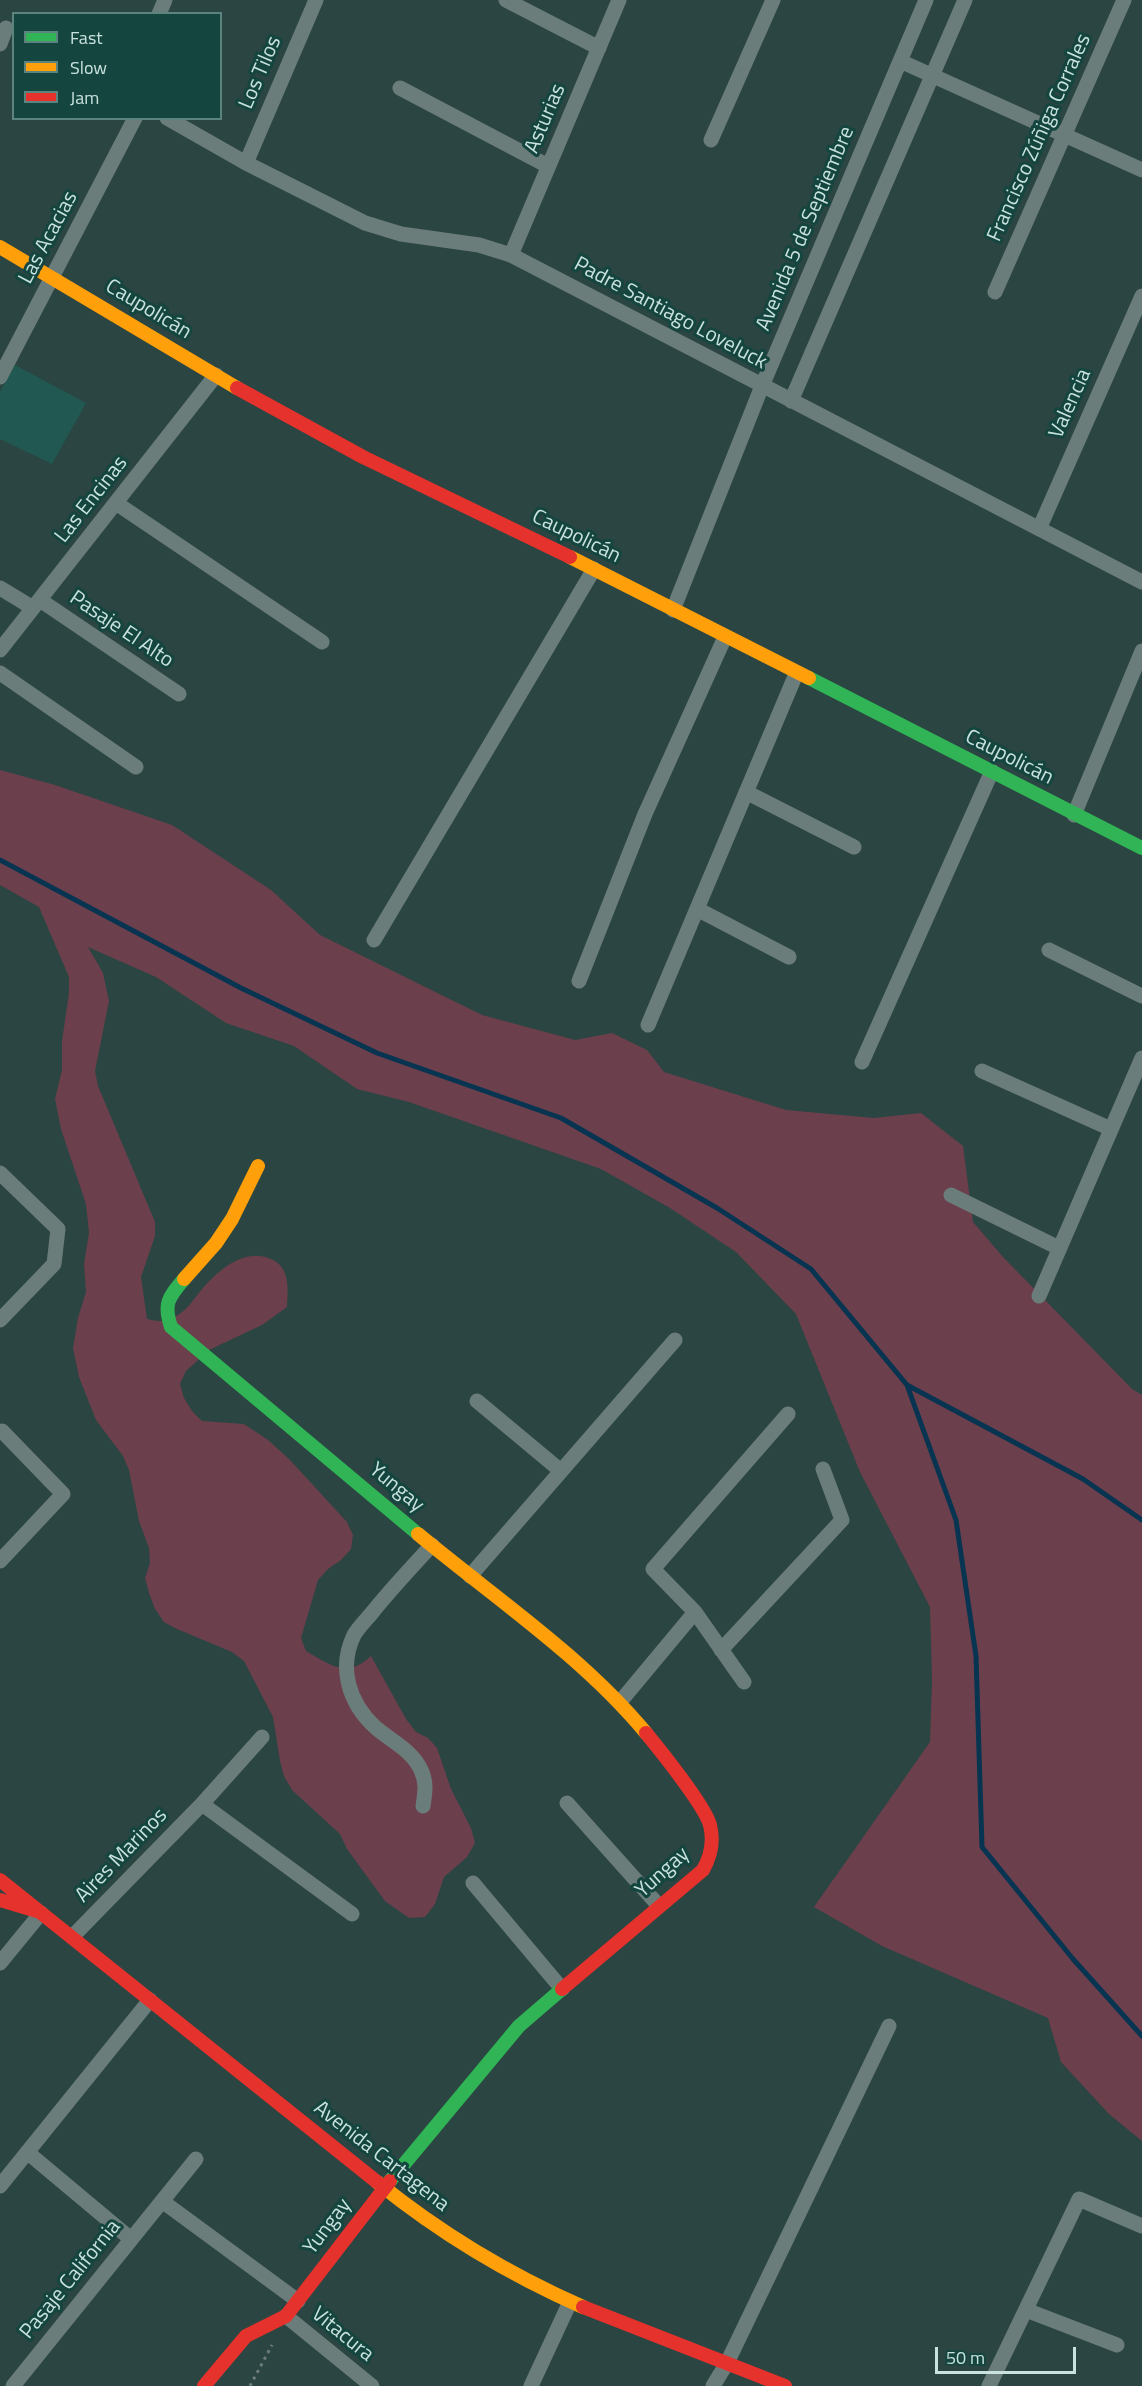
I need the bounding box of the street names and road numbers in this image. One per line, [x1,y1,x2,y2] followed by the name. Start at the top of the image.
[983,30,1097,246] street label: Francisco Zúñiga Corrales
[234,33,288,113] street label: Los Tilos
[520,80,572,158] street label: Asturias
[752,123,860,335] street label: Avenida 5 de Septiembre
[14,187,84,289] street label: Las Acacias
[569,252,771,376] street label: Padre Santiago Loveluck
[101,275,195,345] street label: Caupolicán
[1045,365,1097,443] street label: Valencia
[50,452,134,548] street label: Las Encinas
[527,505,625,569] street label: Caupolicán
[64,586,178,674] street label: Pasaje El Alto
[961,725,1057,791] street label: Caupolicán
[363,1458,429,1518] street label: Yungay
[71,1804,173,1908] street label: Aires Marinos
[631,1842,695,1904] street label: Yungay
[308,2096,454,2218] street label: Avenida Cartagena
[299,2194,357,2260] street label: Yungay
[15,2215,127,2345] street label: Pasaje California
[306,2302,378,2368] street label: Vitacura

